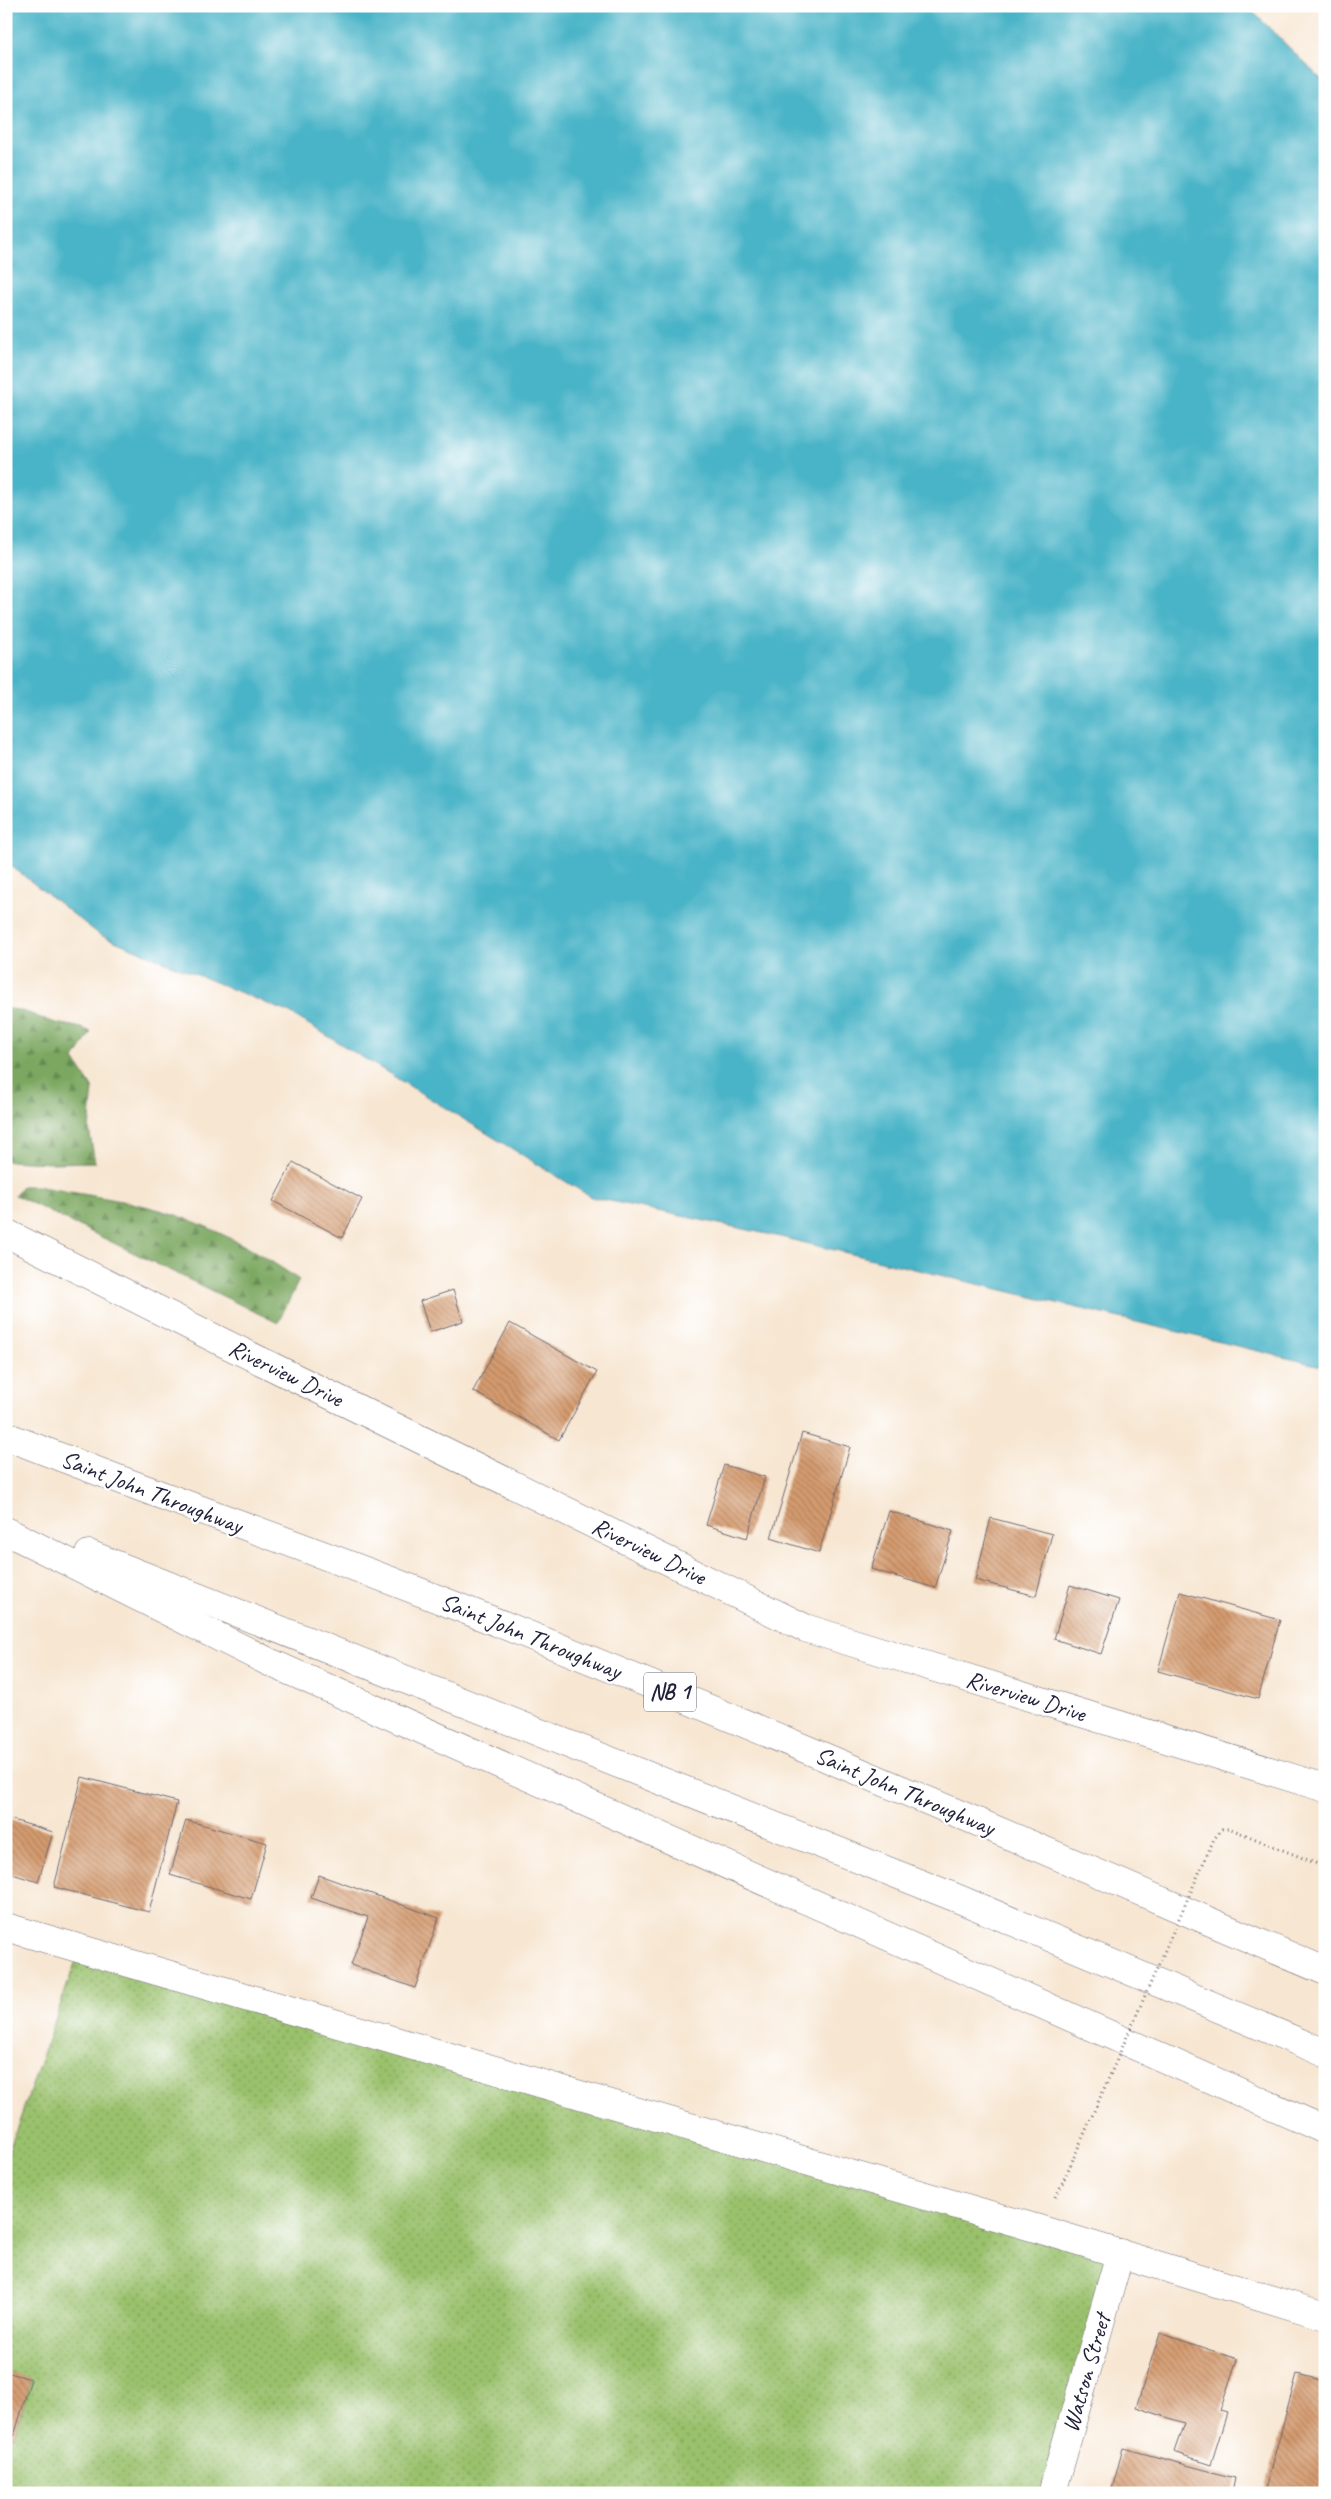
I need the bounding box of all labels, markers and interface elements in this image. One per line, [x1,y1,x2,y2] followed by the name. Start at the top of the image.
[224,1333,350,1414] street label: Riverview Drive
[57,1444,249,1541] street label: Saint John Throughway
[587,1511,713,1592] street label: Riverview Drive
[436,1586,627,1687] street label: Saint John Throughway
[963,1664,1091,1729] street label: Riverview Drive
[644,1672,696,1711] road number: NB 1
[811,1740,1001,1843] street label: Saint John Throughway
[1055,2308,1118,2435] street label: Watson Street

